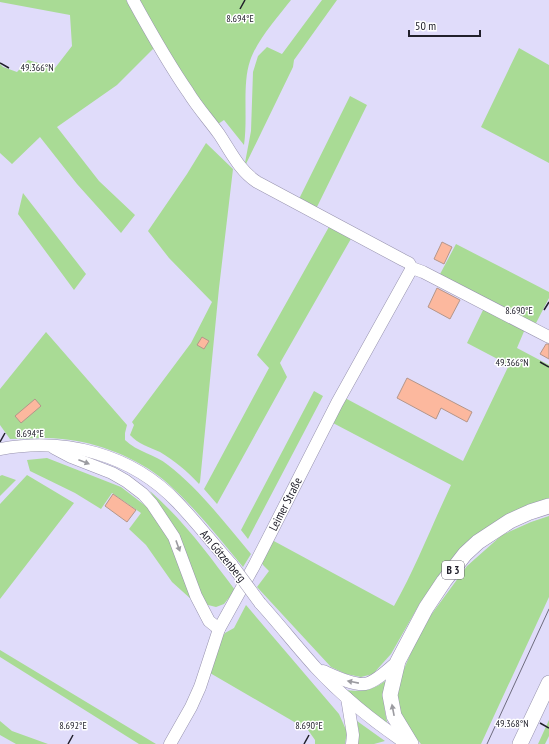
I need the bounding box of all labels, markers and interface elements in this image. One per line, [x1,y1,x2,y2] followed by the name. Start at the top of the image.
[226,12,254,25] text: 8.694°E
[409,12,480,38] scale bar
[415,18,436,33] text: 50 m
[20,61,54,74] text: 49.366°N
[505,304,533,317] text: 8.690°E
[495,356,529,369] text: 49.366°N
[16,427,44,440] text: 8.694°E
[79,459,91,465] one-way arrow
[265,475,305,533] street label: Leimer Straße
[197,527,250,585] street label: Am Götzenberg
[175,540,181,552] one-way arrow
[442,561,464,579] road number: B 3
[347,678,359,684] one-way arrow
[389,704,395,716] one-way arrow
[495,717,529,730] text: 49.368°N
[59,719,87,732] text: 8.692°E
[295,719,323,732] text: 8.690°E

